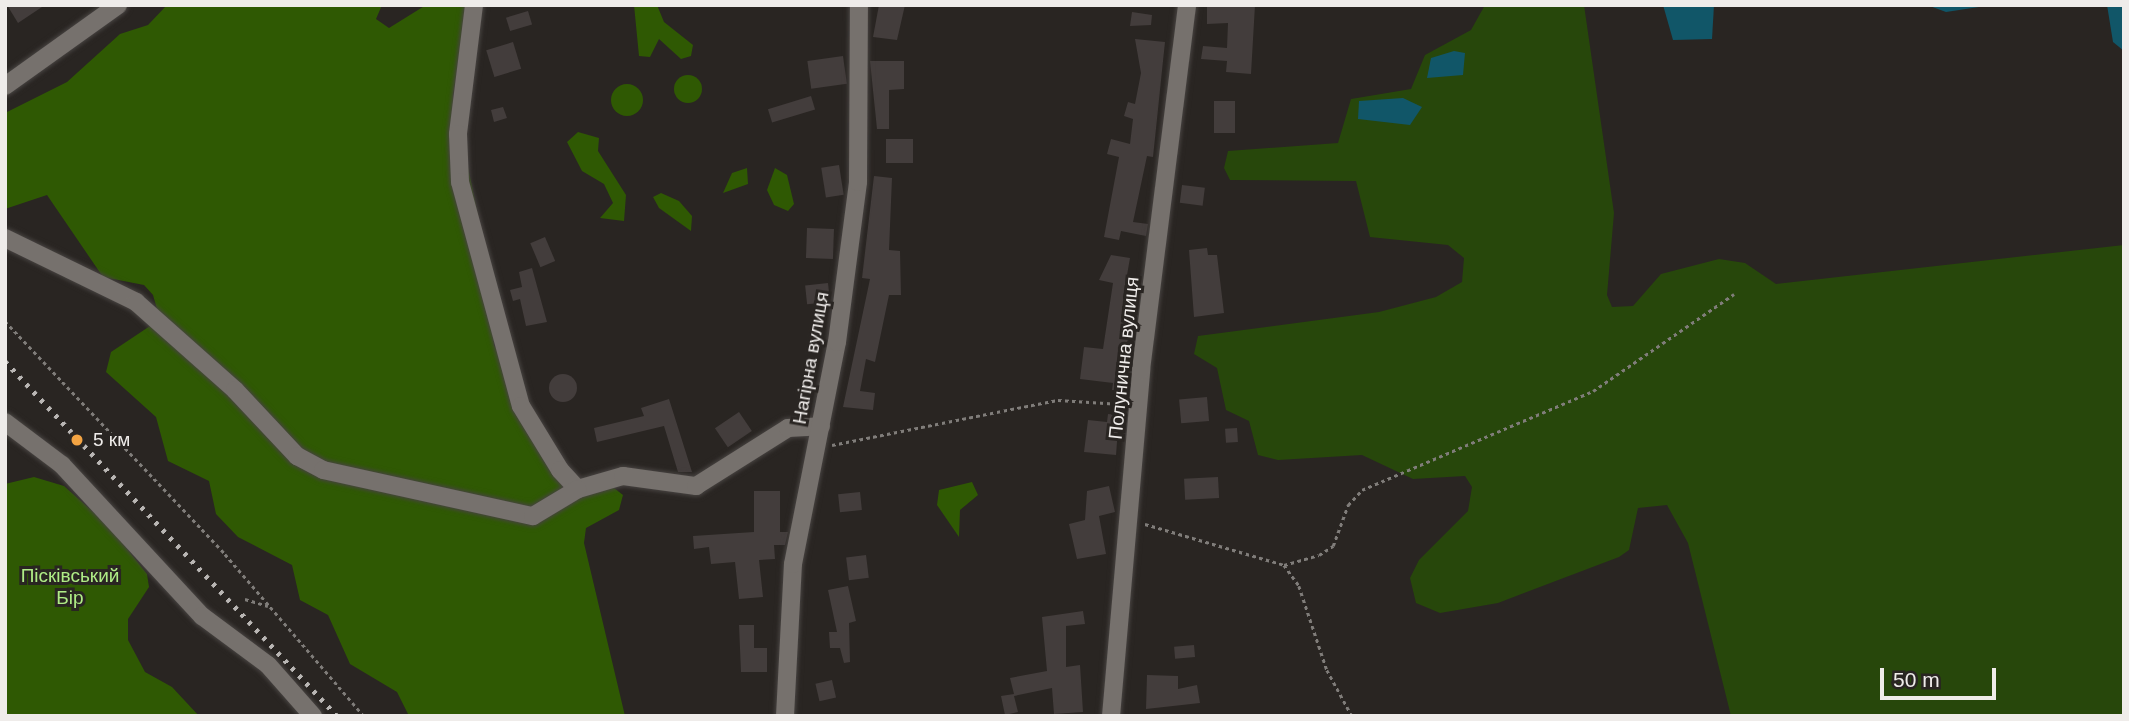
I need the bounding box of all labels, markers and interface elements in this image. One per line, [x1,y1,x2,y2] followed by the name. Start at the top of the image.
[1104,276,1144,440] street label: Полунична вулиця
[788,290,834,426] street label: Нагірна вулиця
[93,429,130,451] place label: 5 км
[67,430,87,450] marker: 5 км
[21,565,119,609] park label: Пісківський Бір
[1884,654,2000,698] scale bar
[1893,668,1940,691] text: 50 m

